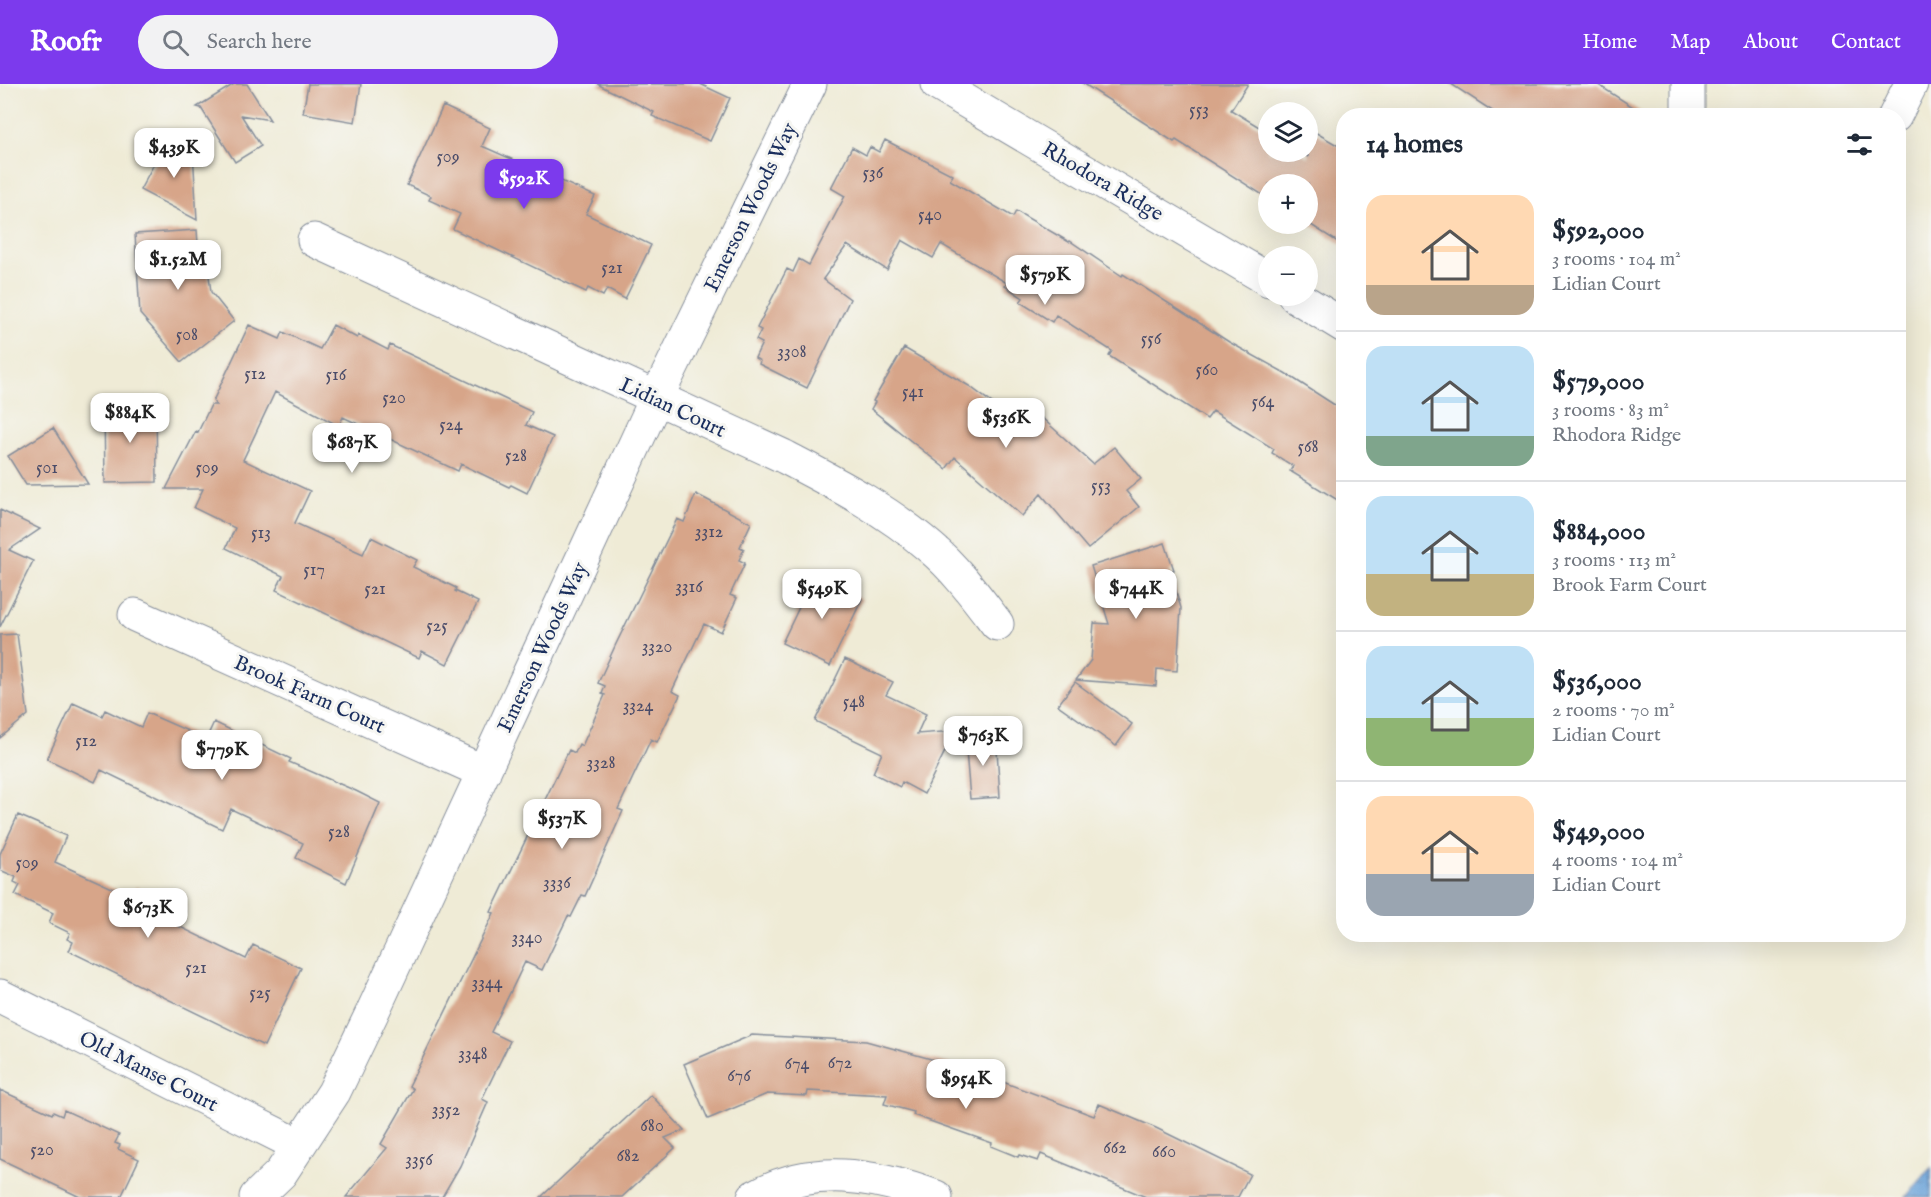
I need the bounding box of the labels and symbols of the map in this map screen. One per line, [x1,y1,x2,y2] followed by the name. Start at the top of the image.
[1189,99,1209,122] house number: 553
[699,118,804,297] street label: Emerson Woods Way
[132,128,216,179] pin: $439K
[1037,137,1168,228] street label: Rhodora Ridge
[436,146,460,169] house number: 509
[482,159,566,210] pin: $592K
[863,162,884,185] house number: 536
[918,204,942,227] house number: 540
[129,240,227,291] pin: $1.52M
[1003,255,1087,306] pin: $579K
[601,257,623,280] house number: 521
[176,324,198,347] house number: 508
[1141,328,1162,351] house number: 556
[777,341,807,364] house number: 3308
[1196,359,1218,382] house number: 560
[244,363,266,386] house number: 512
[326,364,347,387] house number: 516
[615,372,730,445] street label: Lidian Court
[902,381,924,404] house number: 541
[382,387,406,410] house number: 520
[1252,391,1275,414] house number: 564
[88,393,172,444] pin: $884K
[964,398,1048,449] pin: $536K
[439,414,463,437] house number: 524
[310,423,394,474] pin: $687K
[1297,436,1319,459] house number: 568
[505,445,527,468] house number: 528
[36,457,58,480] house number: 501
[195,457,219,480] house number: 509
[1091,475,1111,498] house number: 553
[695,521,723,544] house number: 3312
[251,522,271,545] house number: 513
[492,557,595,737] street label: Emerson Woods Way
[303,559,325,582] house number: 517
[780,569,864,620] pin: $549K
[1094,569,1178,620] pin: $744K
[675,576,703,599] house number: 3316
[364,578,386,601] house number: 521
[426,615,448,638] house number: 525
[642,636,672,659] house number: 3320
[230,650,389,741] street label: Brook Farm Court
[843,691,865,714] house number: 548
[623,695,654,718] house number: 3324
[941,716,1025,767] pin: $763K
[75,730,97,753] house number: 512
[180,730,264,781] pin: $779K
[587,752,615,775] house number: 3328
[520,799,604,850] pin: $537K
[328,821,350,844] house number: 528
[15,852,39,875] house number: 509
[543,872,571,895] house number: 3336
[106,888,190,939] pin: $673K
[511,927,543,950] house number: 3340
[185,957,207,980] house number: 521
[471,972,503,995] house number: 3344
[249,982,271,1005] house number: 525
[74,1026,222,1119] street label: Old Manse Court
[458,1043,488,1066] house number: 3348
[828,1052,852,1075] house number: 672
[785,1053,810,1076] house number: 674
[924,1059,1008,1110] pin: $954K
[727,1065,751,1088] house number: 676
[432,1099,460,1122] house number: 3352
[640,1115,664,1138] house number: 680
[1103,1137,1127,1160] house number: 662
[30,1139,54,1162] house number: 520
[1152,1141,1176,1164] house number: 660
[616,1145,640,1168] house number: 682
[405,1149,433,1172] house number: 3356

